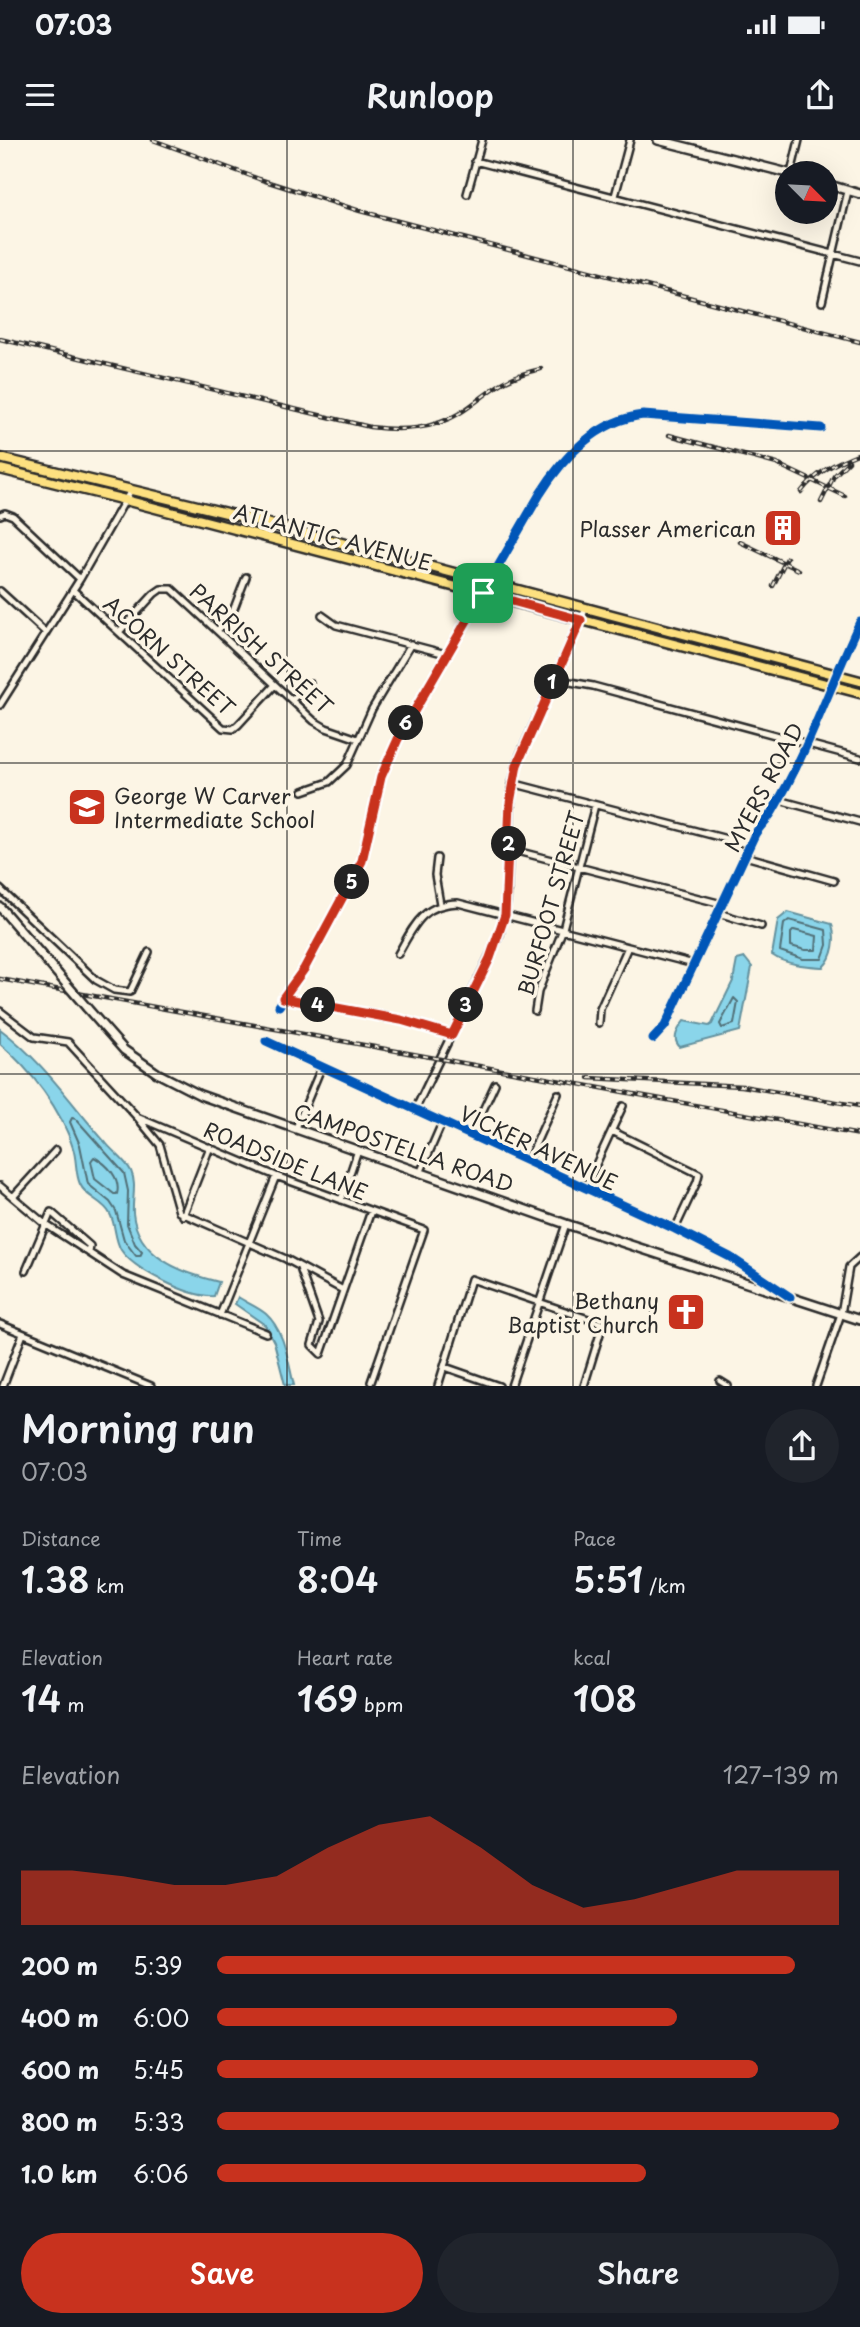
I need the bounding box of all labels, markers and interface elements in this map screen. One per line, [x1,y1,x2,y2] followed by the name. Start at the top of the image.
[35,5,112,44] text: 07:03
[366,71,494,119] text: Runloop
[21,76,59,114] icon: menu
[801,76,839,114] icon: share
[775,161,838,224] north arrow
[775,161,838,224] map controls
[230,494,436,578] street label: ATLANTIC AVENUE
[762,507,804,549] building icon: Plasser American
[579,512,756,544] place label: Plasser American
[453,563,513,623] pin
[464,574,502,612] icon: arrive
[183,575,341,722] street label: PARRISH STREET
[97,587,243,723] street label: ACORN STREET
[534,664,570,700] pin: 1
[547,667,556,695] text: 1
[388,706,424,740] pin: 6
[399,708,412,736] text: 6
[715,717,811,857] street label: MYERS ROAD
[114,779,315,835] place label: George W Carver Intermediate School
[66,786,108,828] school or university icon: George W Carver Intermediate School
[508,806,592,999] street label: BURFOOT STREET
[491,826,526,862] pin: 2
[502,829,515,857] text: 2
[334,864,370,900] pin: 5
[345,867,358,895] text: 5
[300,988,336,1022] pin: 4
[448,988,484,1022] pin: 3
[311,990,324,1018] text: 4
[459,990,472,1018] text: 3
[290,1094,518,1200] street label: CAMPOSTELLA ROAD
[455,1096,623,1198] street label: VICKER AVENUE
[199,1113,373,1207] street label: ROADSIDE LANE
[507,1284,659,1340] place label: Bethany Baptist Church
[665,1291,707,1333] church icon: Bethany Baptist Church
[21,1399,255,1456] text: Morning run
[765,1409,839,1483] button: share
[21,1454,88,1489] text: 07:03
[21,1524,101,1552] text: Distance
[297,1524,342,1552] text: Time
[573,1524,616,1552] text: Pace
[21,1552,90,1605] text: 1.38
[297,1552,379,1605] text: 8:04
[573,1552,643,1605] text: 5:51
[90,1571,125,1599] text: km
[643,1571,686,1599] text: /km
[21,1643,103,1671] text: Elevation
[297,1643,393,1671] text: Heart rate
[573,1643,611,1671] text: kcal
[21,1671,61,1724] text: 14
[297,1671,358,1724] text: 169
[573,1671,637,1724] text: 108
[61,1690,85,1718] text: m
[358,1690,403,1718] text: bpm
[21,1757,120,1792] text: Elevation
[723,1757,839,1792] text: 127–139 m
[21,1948,98,1983] text: 200 m
[133,1948,183,1983] text: 5:39
[21,2000,99,2035] text: 400 m
[133,2000,189,2035] text: 6:00
[21,2052,99,2087] text: 600 m
[133,2052,184,2087] text: 5:45
[21,2104,98,2139] text: 800 m
[133,2104,185,2139] text: 5:33
[21,2156,98,2191] text: 1.0 km
[133,2156,189,2191] text: 6:06
[21,2233,423,2313] button: Save
[437,2233,839,2313] button: Share

